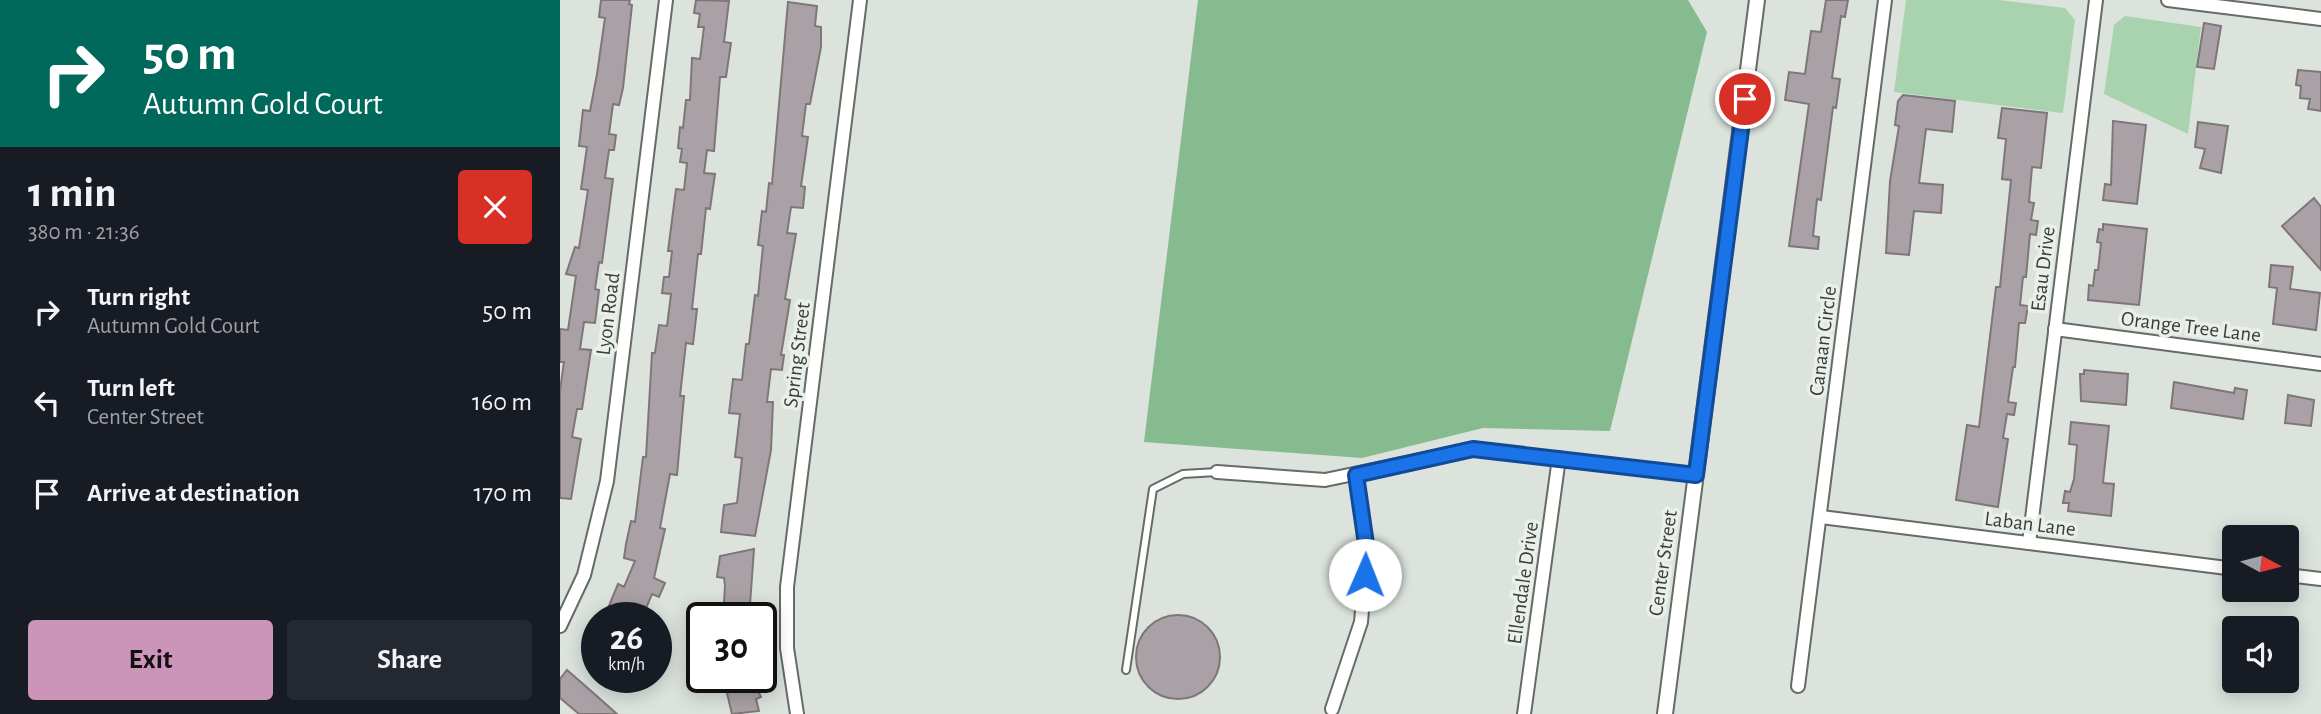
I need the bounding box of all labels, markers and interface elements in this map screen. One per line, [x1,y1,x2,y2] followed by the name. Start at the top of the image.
[28,28,119,119] icon: right
[143,30,237,79] text: 50 m
[1715,69,1775,129] pin
[1726,80,1764,118] icon: arrive
[143,88,383,120] text: Autumn Gold Court
[458,170,532,244] button: close
[28,172,117,214] text: 1 min
[28,221,140,244] text: 380 m · 21:36
[2027,225,2059,313] street label: Esau Drive
[593,271,623,357] street label: Lyon Road
[87,284,190,310] text: Turn right
[1806,285,1840,397] street label: Canaan Circle
[28,293,66,331] icon: right
[482,298,532,324] text: 50 m
[780,301,814,409] street label: Spring Street
[2120,308,2262,346] street label: Orange Tree Lane
[87,315,259,338] text: Autumn Gold Court
[87,375,175,401] text: Turn left
[28,384,66,422] icon: left
[472,389,532,415] text: 160 m
[87,406,204,429] text: Center Street
[28,475,66,513] icon: arrive
[87,480,300,506] text: Arrive at destination
[473,480,532,506] text: 170 m
[1645,508,1681,617] street label: Center Street
[1983,508,2077,540] street label: Laban Lane
[1504,520,1542,646] street label: Ellendale Drive
[2222,525,2300,602] north arrow
[2222,525,2299,693] map controls
[1328,538,1402,612] position arrow
[686,602,777,693] speed limit sign: 30
[2222,616,2299,693] button: sound
[28,620,273,700] button: Exit
[287,620,532,700] button: Share
[610,621,643,656] text: 26
[608,656,645,674] text: km/h

